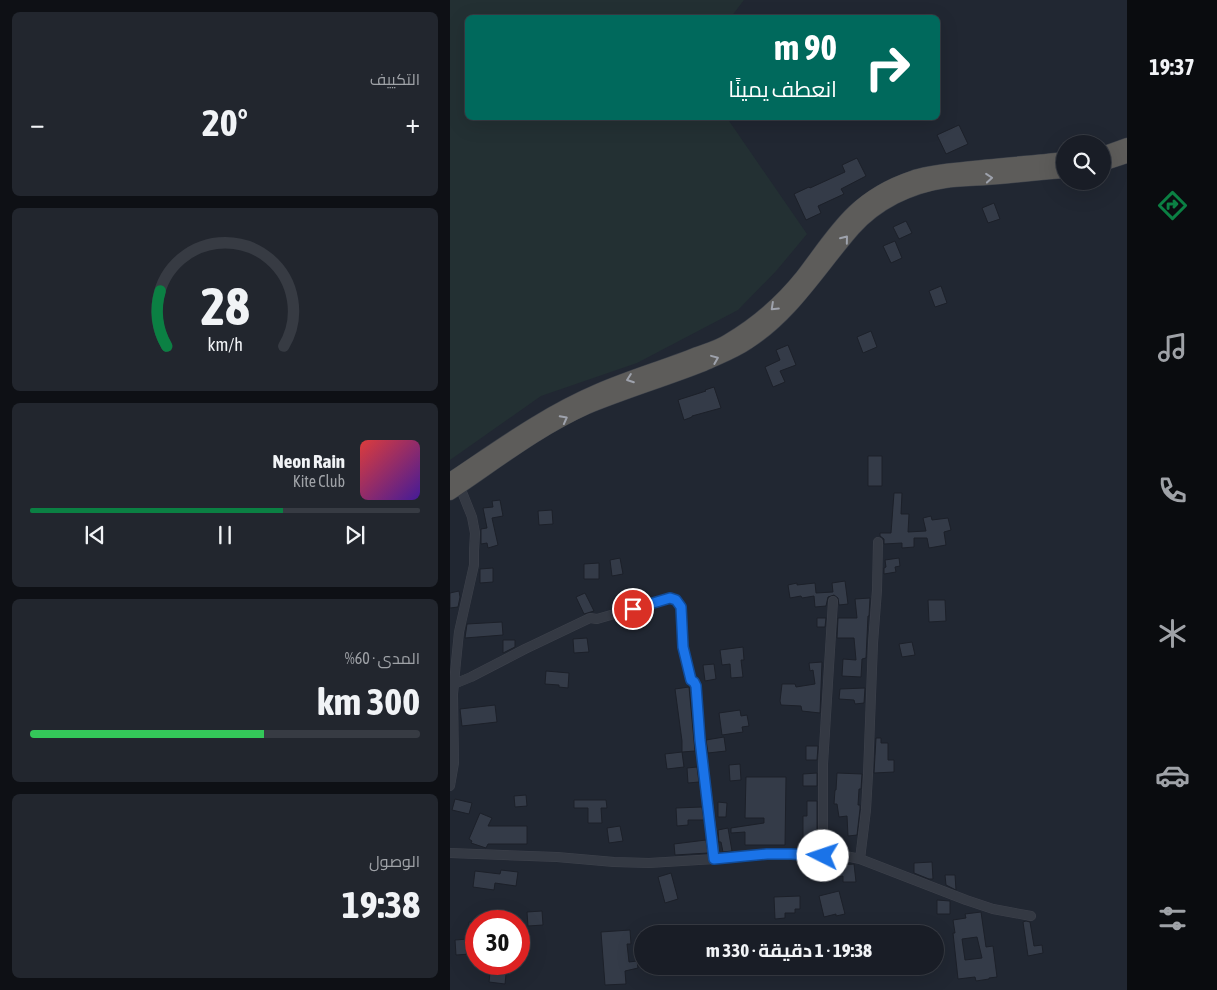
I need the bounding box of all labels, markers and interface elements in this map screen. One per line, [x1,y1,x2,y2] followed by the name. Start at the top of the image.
[774,27,837,67] text: 90 m
[855,35,920,100] icon: right
[1149,54,1195,80] text: 19:37
[370,70,420,88] text: التكييف
[728,76,837,102] text: انعطف يمينًا
[202,101,248,144] text: 20°
[30,107,45,139] text: −
[405,107,420,139] text: +
[1056,135,1111,190] map controls
[1056,135,1111,190] button: search
[986,172,994,183] one-way arrow
[1155,188,1190,223] icon: directions
[840,235,849,244] one-way arrow
[201,276,249,336] text: 28
[771,301,780,310] one-way arrow
[1155,330,1190,365] icon: music
[207,334,243,355] text: km/h
[710,355,719,365] one-way arrow
[626,373,635,383] one-way arrow
[559,415,568,425] one-way arrow
[273,450,345,472] text: Neon Rain
[293,472,345,490] text: Kite Club
[1155,473,1190,508] icon: phone
[81,521,109,549] icon: previous
[211,521,239,549] icon: pause
[341,521,369,549] icon: next
[612,588,654,630] pin
[619,595,647,623] icon: arrive
[1155,616,1190,651] icon: climate
[345,649,420,667] text: المدى · 60%
[317,680,420,723] text: 300 km
[1155,758,1190,793] icon: car
[796,829,848,881] position arrow
[369,852,420,870] text: الوصول
[342,883,420,926] text: 19:38
[1155,901,1190,936] icon: filters
[465,910,530,975] speed limit sign: 30
[706,939,872,961] text: 19:38 · 1 دقيقة · 330 m

